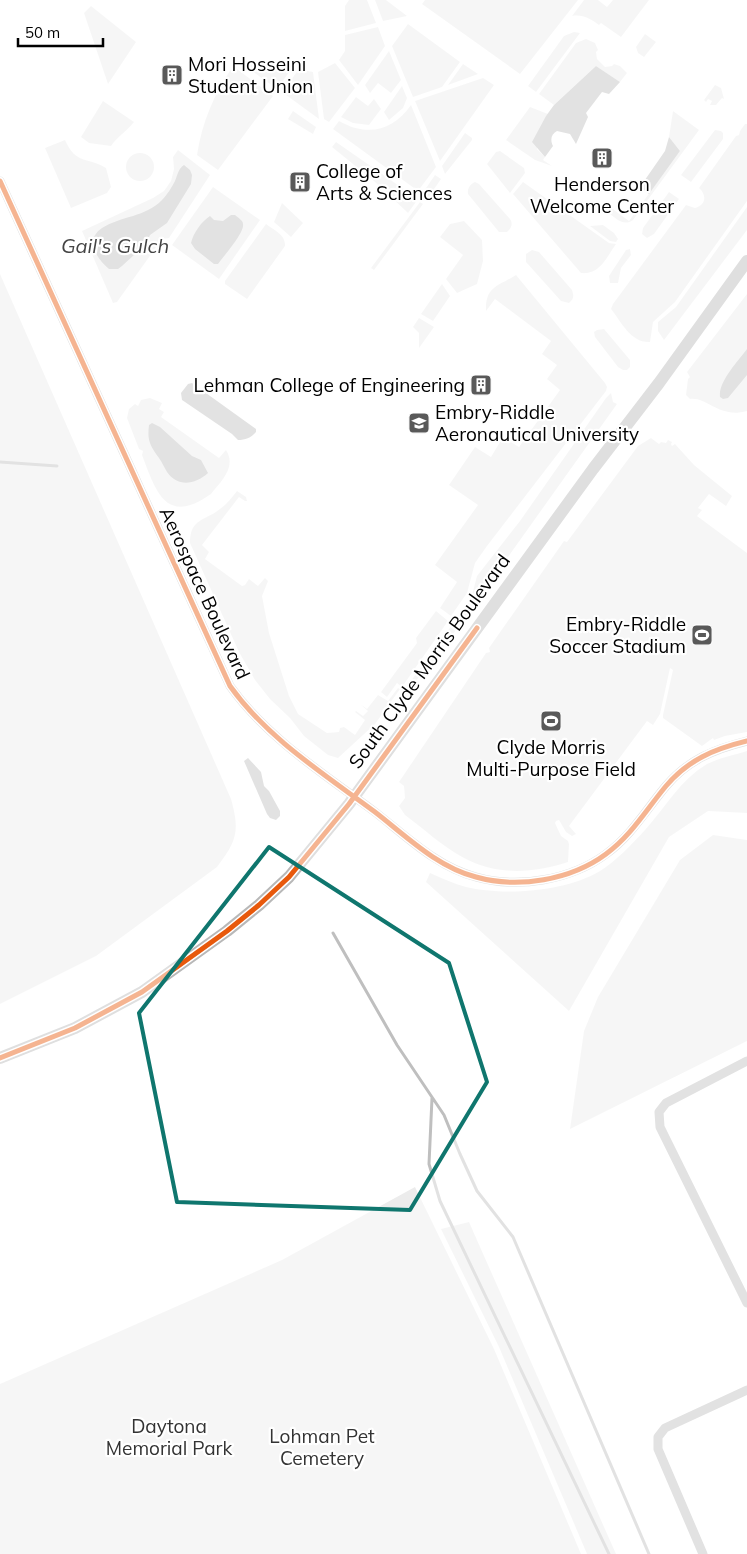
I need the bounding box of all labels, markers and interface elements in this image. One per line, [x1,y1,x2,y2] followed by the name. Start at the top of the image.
[18,15,102,47] scale bar
[25,23,60,42] text: 50 m
[188,52,313,98] place label: Mori Hosseini Student Union
[160,63,184,87] building icon: Mori Hosseini Student Union
[590,146,614,170] building icon: Henderson Welcome Center
[316,159,452,205] place label: College of Arts & Sciences
[288,170,312,194] building icon: College of Arts & Sciences
[530,172,674,218] place label: Henderson Welcome Center
[61,233,169,258] water label: Gail's Gulch
[194,373,465,397] place label: Lehman College of Engineering
[469,373,493,397] building icon: Lehman College of Engineering
[435,400,639,446] place label: Embry-Riddle Aeronautical University
[407,411,431,435] school or university icon: Embry-Riddle Aeronautical University
[155,503,255,683] street label: Aerospace Boulevard
[343,549,515,773] street label: South Clyde Morris Boulevard
[549,612,686,658] place label: Embry-Riddle Soccer Stadium
[690,623,714,647] sports icon: Embry-Riddle Soccer Stadium
[539,709,563,733] sports icon: Clyde Morris Multi-Purpose Field
[466,735,636,781] place label: Clyde Morris Multi-Purpose Field
[106,1414,232,1460] park label: Daytona Memorial Park
[269,1424,375,1470] park label: Lohman Pet Cemetery

